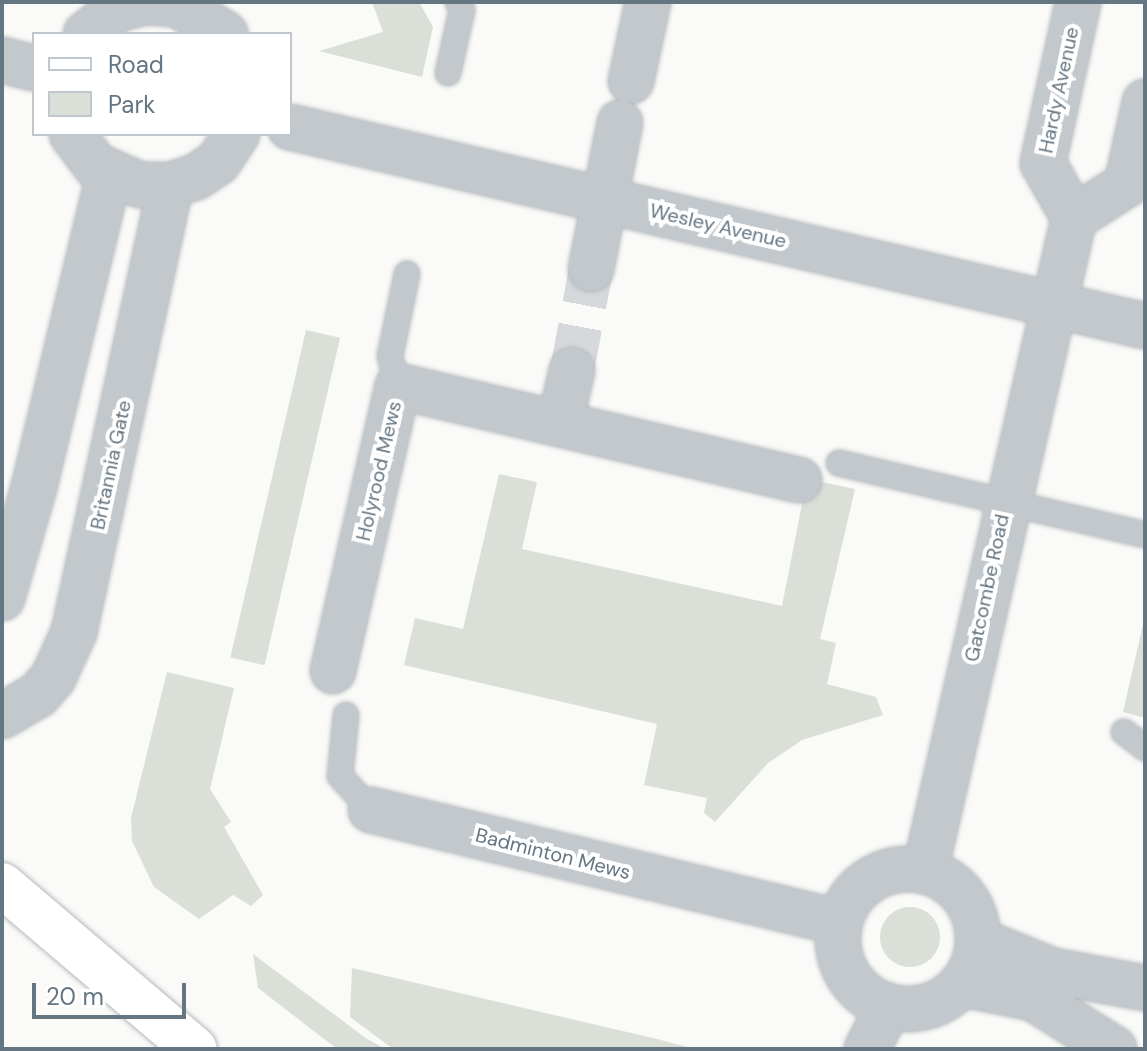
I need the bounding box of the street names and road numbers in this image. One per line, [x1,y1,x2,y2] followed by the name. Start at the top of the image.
[1034,25,1084,155] street label: Hardy Avenue
[647,199,789,253] street label: Wesley Avenue
[86,398,136,532] street label: Britannia Gate
[351,399,407,543] street label: Holyrood Mews
[960,512,1014,664] street label: Gatcombe Road
[473,823,633,885] street label: Badminton Mews

